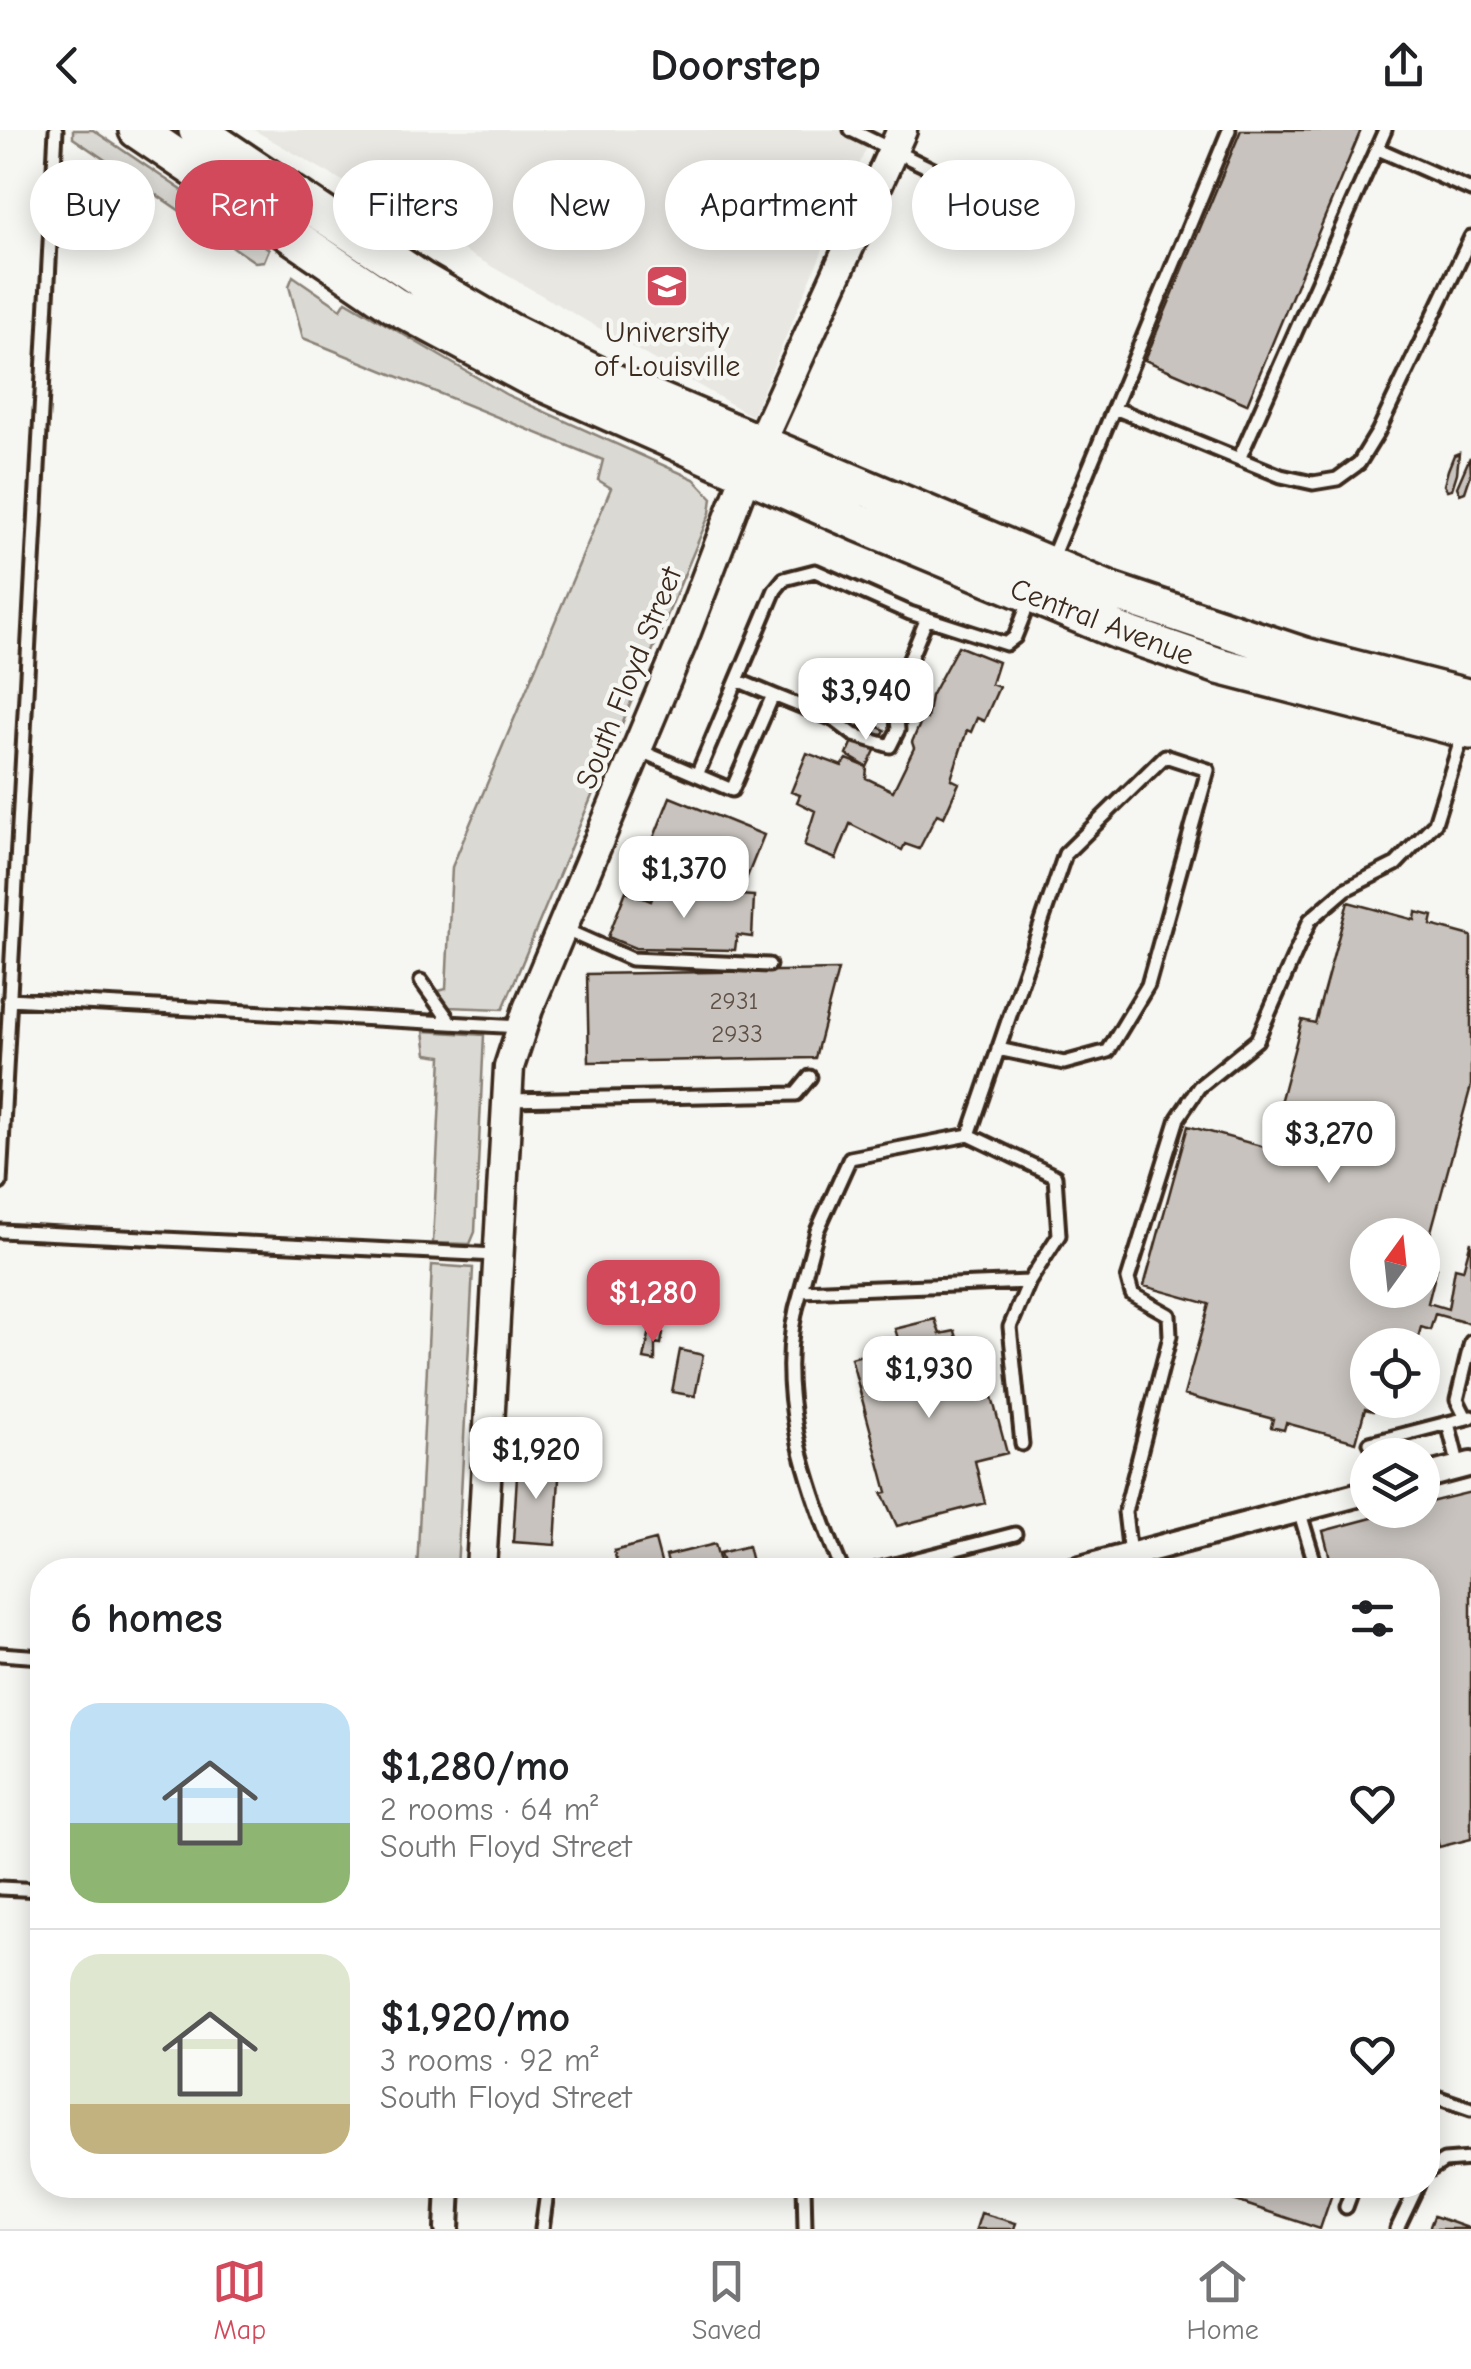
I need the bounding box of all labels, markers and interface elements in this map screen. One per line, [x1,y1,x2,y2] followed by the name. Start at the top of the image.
[40,38,95,93] icon: back
[1376,38,1431,93] icon: share
[650,39,821,91] text: Doorstep
[30,160,155,250] chip: Buy
[175,160,313,250] chip: Rent
[333,160,493,250] chip: Filters
[513,160,645,250] chip: New
[665,160,892,250] chip: Apartment
[912,160,1075,250] chip: House
[644,263,690,309] school or university icon: University of Louisville
[594,315,740,384] place label: University of Louisville
[569,561,690,794] street label: South Floyd Street
[1005,571,1199,673] street label: Central Avenue
[785,658,947,743] pin: $3,940
[820,672,912,709] text: $3,940
[603,836,765,921] pin: $1,370
[641,850,727,887] text: $1,370
[710,986,758,1015] house number: 2931
[711,1019,763,1048] house number: 2933
[1248,1101,1410,1186] pin: $3,270
[1284,1115,1374,1152] text: $3,270
[1350,1218,1440,1308] north arrow
[1350,1218,1440,1528] map controls
[572,1260,734,1345] pin: $1,280
[609,1274,697,1311] text: $1,280
[1350,1328,1440,1418] button: locate
[848,1336,1010,1421] pin: $1,930
[885,1350,973,1387] text: $1,930
[455,1417,617,1502] pin: $1,920
[492,1431,580,1468] text: $1,920
[1350,1438,1440,1528] button: layers
[1345,1591,1400,1646] icon: filters
[70,1594,223,1643] text: 6 homes
[380,1742,570,1791] text: $1,280/mo
[150,1743,270,1863] icon: home
[1345,1776,1400,1831] icon: heart
[380,1791,598,1828] text: 2 rooms · 64 m²
[380,1828,632,1865] text: South Floyd Street
[380,1993,570,2042] text: $1,920/mo
[150,1994,270,2114] icon: home
[1345,2027,1400,2082] icon: heart
[380,2042,599,2079] text: 3 rooms · 92 m²
[380,2079,632,2116] text: South Floyd Street
[212,2254,267,2346] tab: Map
[692,2254,762,2346] tab: Saved
[1186,2254,1259,2346] tab: Home

